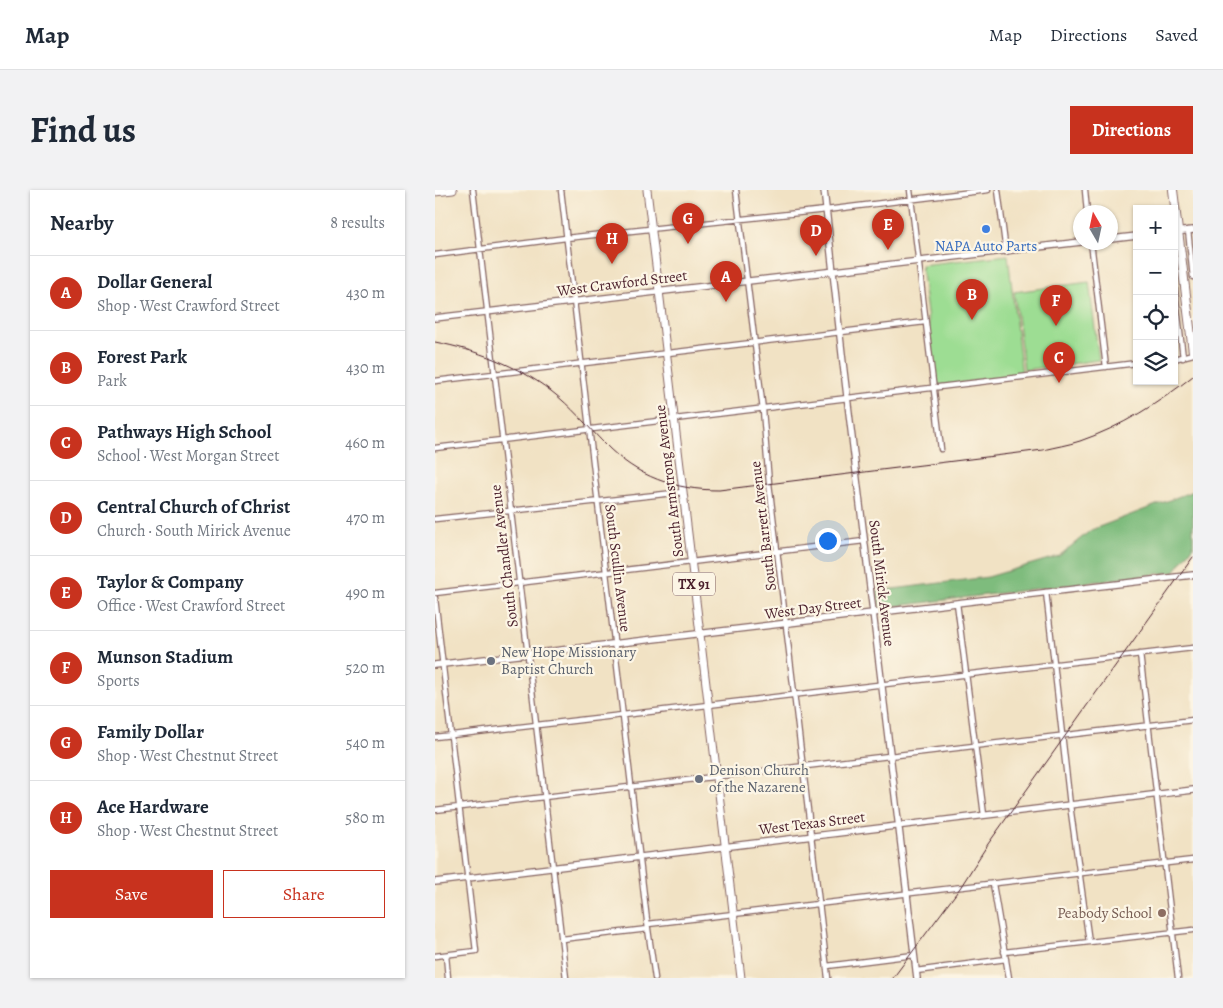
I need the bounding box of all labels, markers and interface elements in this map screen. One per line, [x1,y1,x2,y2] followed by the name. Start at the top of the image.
[25,19,69,51] text: Map
[989,23,1022,47] text: Map
[1050,23,1127,47] text: Directions
[1155,23,1198,47] text: Saved
[30,106,136,154] text: Find us
[1070,106,1193,154] button: Directions
[672,203,704,244] pin: G
[1073,205,1118,250] north arrow
[1133,205,1178,385] map controls
[1133,205,1178,250] button: +
[50,209,113,237] text: Nearby
[872,209,904,250] pin: E
[330,212,385,234] text: 8 results
[800,215,832,256] pin: D
[596,223,628,264] pin: H
[980,223,992,235] marker: NAPA Auto Parts
[935,236,1037,256] place label: NAPA Auto Parts
[1133,250,1178,295] button: −
[710,261,742,302] pin: A
[555,265,688,301] street label: West Crawford Street
[97,269,212,295] text: Dollar General
[956,279,988,320] pin: B
[61,282,71,304] text: A
[346,282,385,304] text: 430 m
[1040,285,1072,326] pin: F
[97,295,280,317] text: Shop · West Crawford Street
[1133,295,1178,340] button: locate
[1133,340,1178,385] button: layers
[1043,342,1075,383] pin: C
[97,344,187,370] text: Forest Park
[61,357,71,379] text: B
[346,357,385,379] text: 430 m
[97,370,127,392] text: Park
[650,403,688,558] street label: South Armstrong Avenue
[97,419,272,445] text: Pathways High School
[61,432,71,454] text: C
[345,432,385,454] text: 460 m
[97,445,279,467] text: School · West Morgan Street
[745,460,781,592] street label: South Barrett Avenue
[485,483,523,628] street label: South Chandler Avenue
[97,494,290,520] text: Central Church of Christ
[600,503,636,633] street label: South Scullin Avenue
[60,507,72,529] text: D
[346,507,385,529] text: 470 m
[864,519,900,648] street label: South Mirick Avenue
[97,520,291,542] text: Church · South Mirick Avenue
[815,528,841,554] your location
[97,569,243,595] text: Taylor & Company
[673,572,715,596] road number: TX 91
[61,582,71,604] text: E
[345,582,385,604] text: 490 m
[762,592,863,624] street label: West Day Street
[97,595,285,617] text: Office · West Crawford Street
[501,642,637,679] place label: New Hope Missionary Baptist Church
[97,644,233,670] text: Munson Stadium
[485,655,497,667] marker: New Hope Missionary Baptist Church
[62,657,70,679] text: F
[346,657,385,679] text: 520 m
[97,670,140,692] text: Sports
[97,719,204,745] text: Family Dollar
[61,732,71,754] text: G
[346,732,385,754] text: 540 m
[97,745,278,767] text: Shop · West Chestnut Street
[709,760,809,797] place label: Denison Church of the Nazarene
[693,773,705,785] marker: Denison Church of the Nazarene
[97,794,209,820] text: Ace Hardware
[60,807,72,829] text: H
[345,807,385,829] text: 580 m
[757,807,866,840] street label: West Texas Street
[97,820,278,842] text: Shop · West Chestnut Street
[50,870,213,918] button: Save
[223,870,385,918] button: Share
[1057,903,1152,923] place label: Peabody School
[1156,907,1168,919] marker: Peabody School

